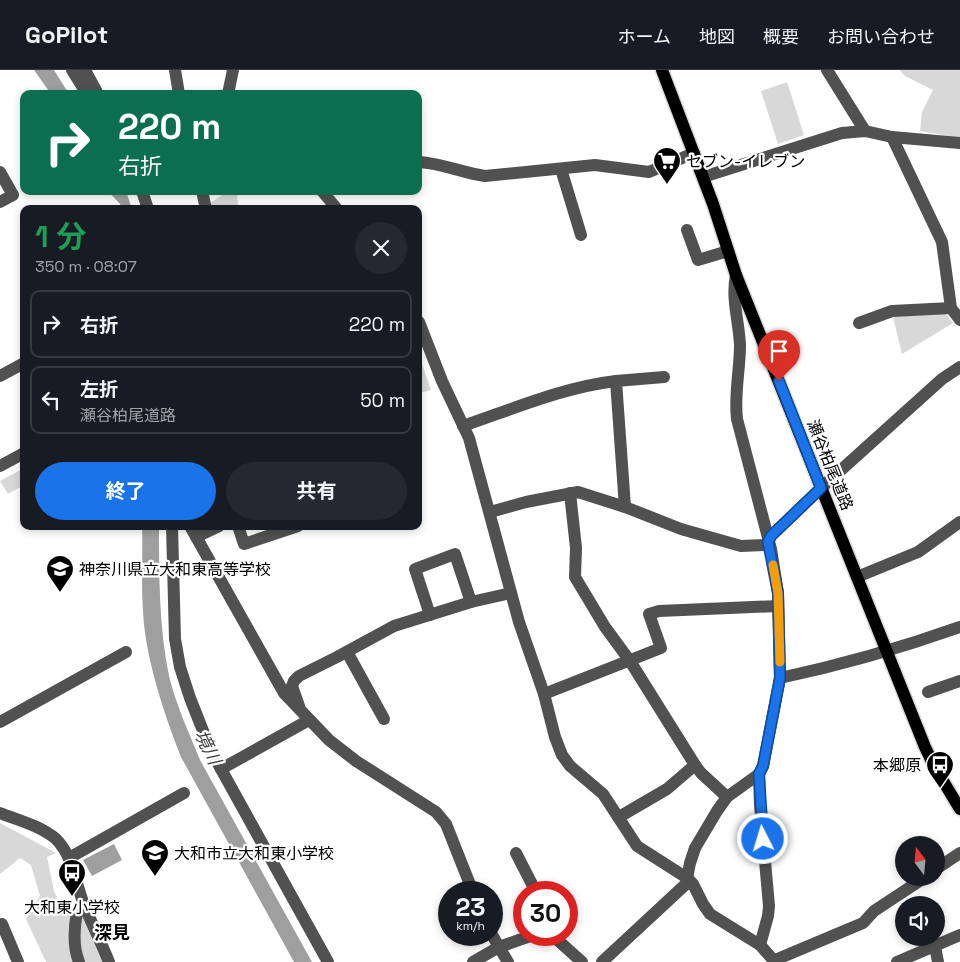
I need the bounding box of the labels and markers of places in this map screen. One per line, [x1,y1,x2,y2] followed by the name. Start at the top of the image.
[652,146,682,185] supermarket icon: セブン-イレブン
[686,151,805,172] place label: セブン-イレブン
[758,330,800,381] pin
[45,554,75,593] school or university icon: 神奈川県立大和東高等学校
[79,559,271,580] place label: 神奈川県立大和東高等学校
[925,750,955,789] bus stop icon: 本郷原
[873,755,921,776] place label: 本郷原
[140,838,170,877] school or university icon: 大和市立大和東小学校
[174,843,334,864] place label: 大和市立大和東小学校
[57,858,87,897] bus stop icon: 大和東小学校
[24,897,120,918] place label: 大和東小学校

